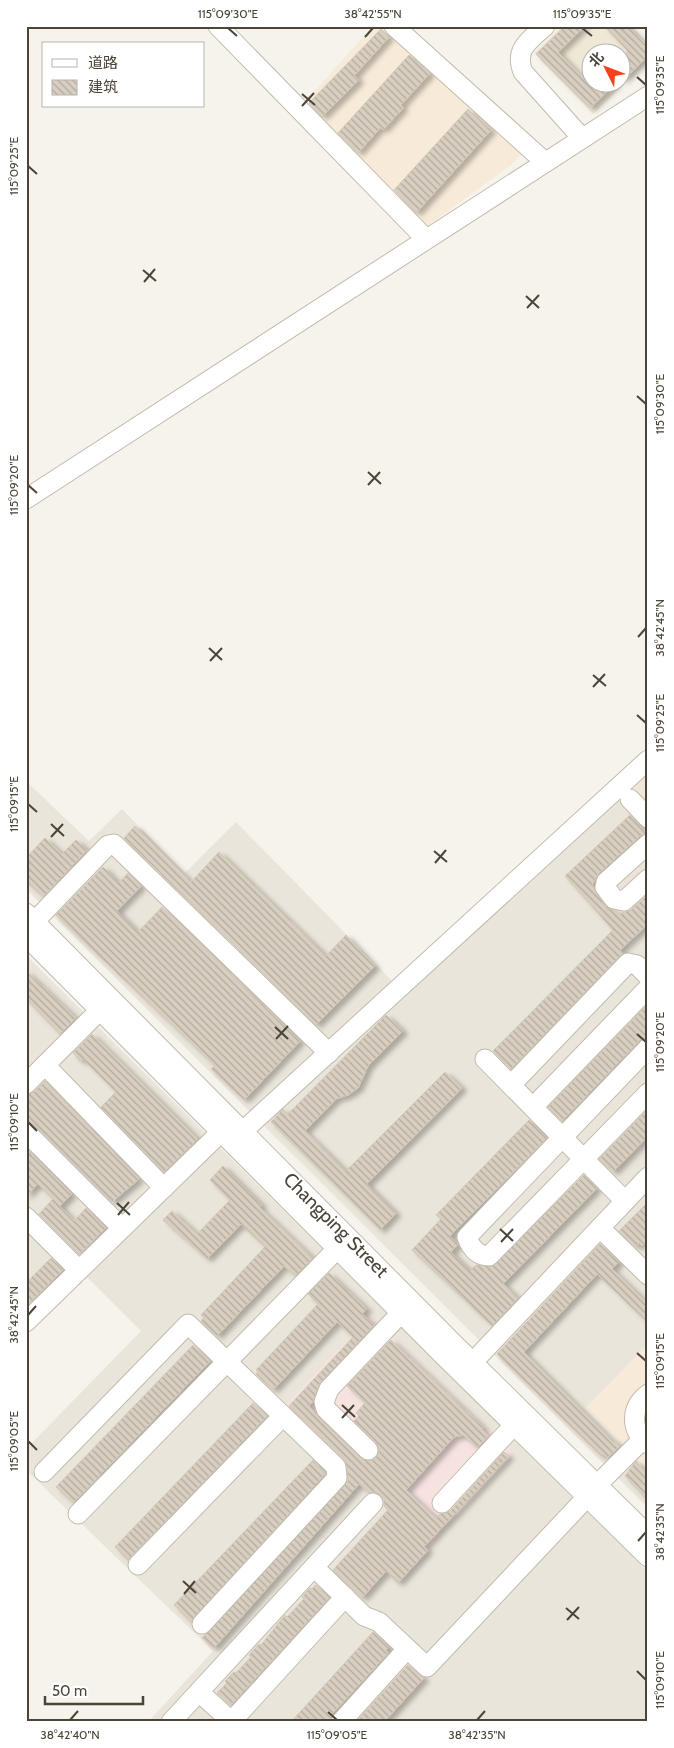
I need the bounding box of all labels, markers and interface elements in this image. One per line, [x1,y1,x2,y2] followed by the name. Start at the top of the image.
[198,6,259,21] text: 115°09'30"E
[344,6,402,21] text: 38°42'55"N
[553,6,612,21] text: 115°09'35"E
[42,42,205,108] legend
[582,42,632,92] north arrow
[585,48,608,71] text: 北
[88,54,118,72] text: 道路
[652,55,667,114] text: 115°09'35"E
[88,78,118,96] text: 建筑
[6,136,21,195] text: 115°09'25"E
[652,373,667,434] text: 115°09'30"E
[6,455,21,515] text: 115°09'20"E
[652,599,667,657] text: 38°42'45"N
[652,693,667,752] text: 115°09'25"E
[6,776,21,832] text: 115°09'15"E
[652,1012,667,1072] text: 115°09'20"E
[6,1093,21,1151] text: 115°09'10"E
[279,1168,394,1283] street label: Changping Street
[6,1286,21,1344] text: 38°42'45"N
[652,1333,667,1389] text: 115°09'15"E
[6,1410,21,1471] text: 115°09'05"E
[652,1503,667,1561] text: 38°42'35"N
[652,1651,667,1709] text: 115°09'10"E
[45,1673,142,1705] scale bar
[52,1682,87,1700] text: 50 m
[40,1727,100,1742] text: 38°42'40"N
[307,1727,368,1742] text: 115°09'05"E
[448,1727,506,1742] text: 38°42'35"N

